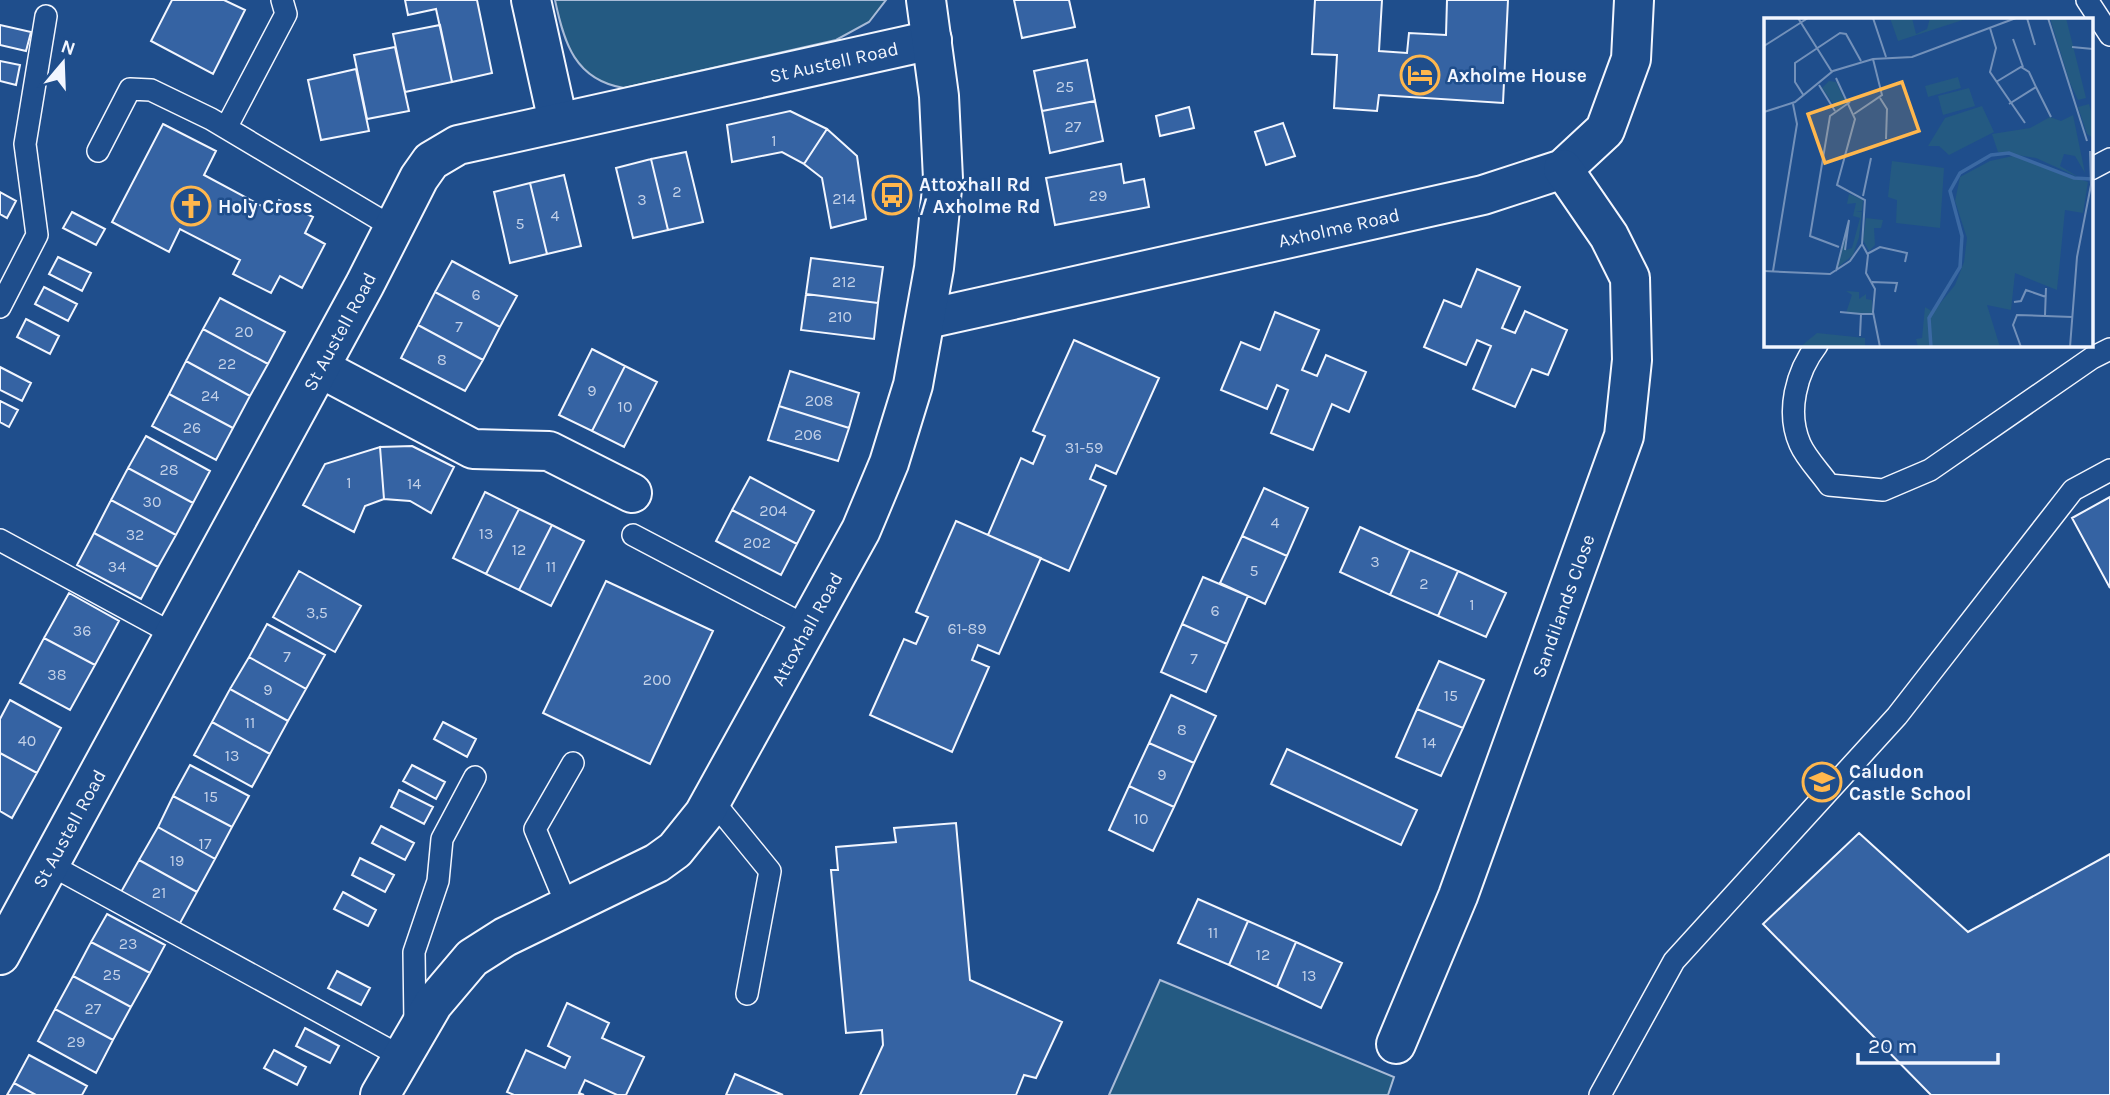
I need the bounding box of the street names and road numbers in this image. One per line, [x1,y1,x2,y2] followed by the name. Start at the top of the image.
[768,38,901,88] street label: St Austell Road
[1276,204,1402,252] street label: Axholme Road
[299,269,381,395] street label: St Austell Road
[1528,532,1600,681] street label: Sandilands Close
[767,569,847,690] street label: Attoxhall Road
[29,766,111,892] street label: St Austell Road

